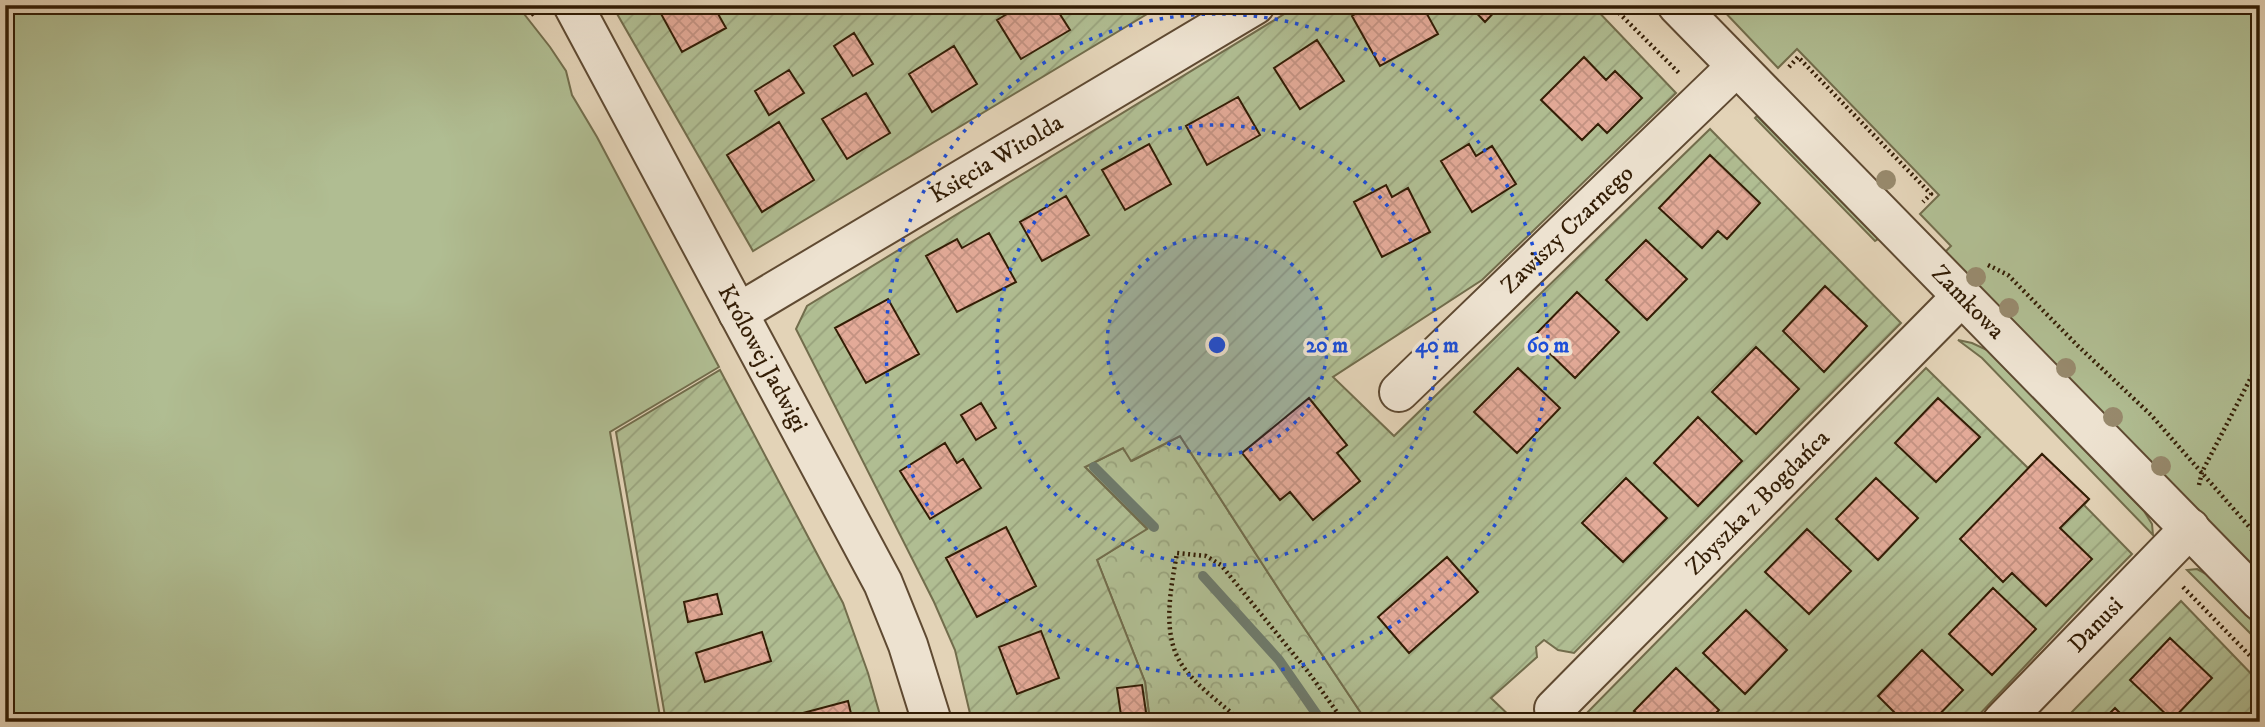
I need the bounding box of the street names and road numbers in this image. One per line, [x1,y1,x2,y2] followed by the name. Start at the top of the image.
[925,107,1069,210] street label: Księcia Witolda
[1495,159,1640,300] street label: Zawiszy Czarnego
[1925,259,2012,347] street label: Zamkowa
[711,279,814,437] street label: Królowej Jadwigi
[1679,423,1837,582] street label: Zbyszka z Bogdańca
[2062,591,2130,659] street label: Danusi

